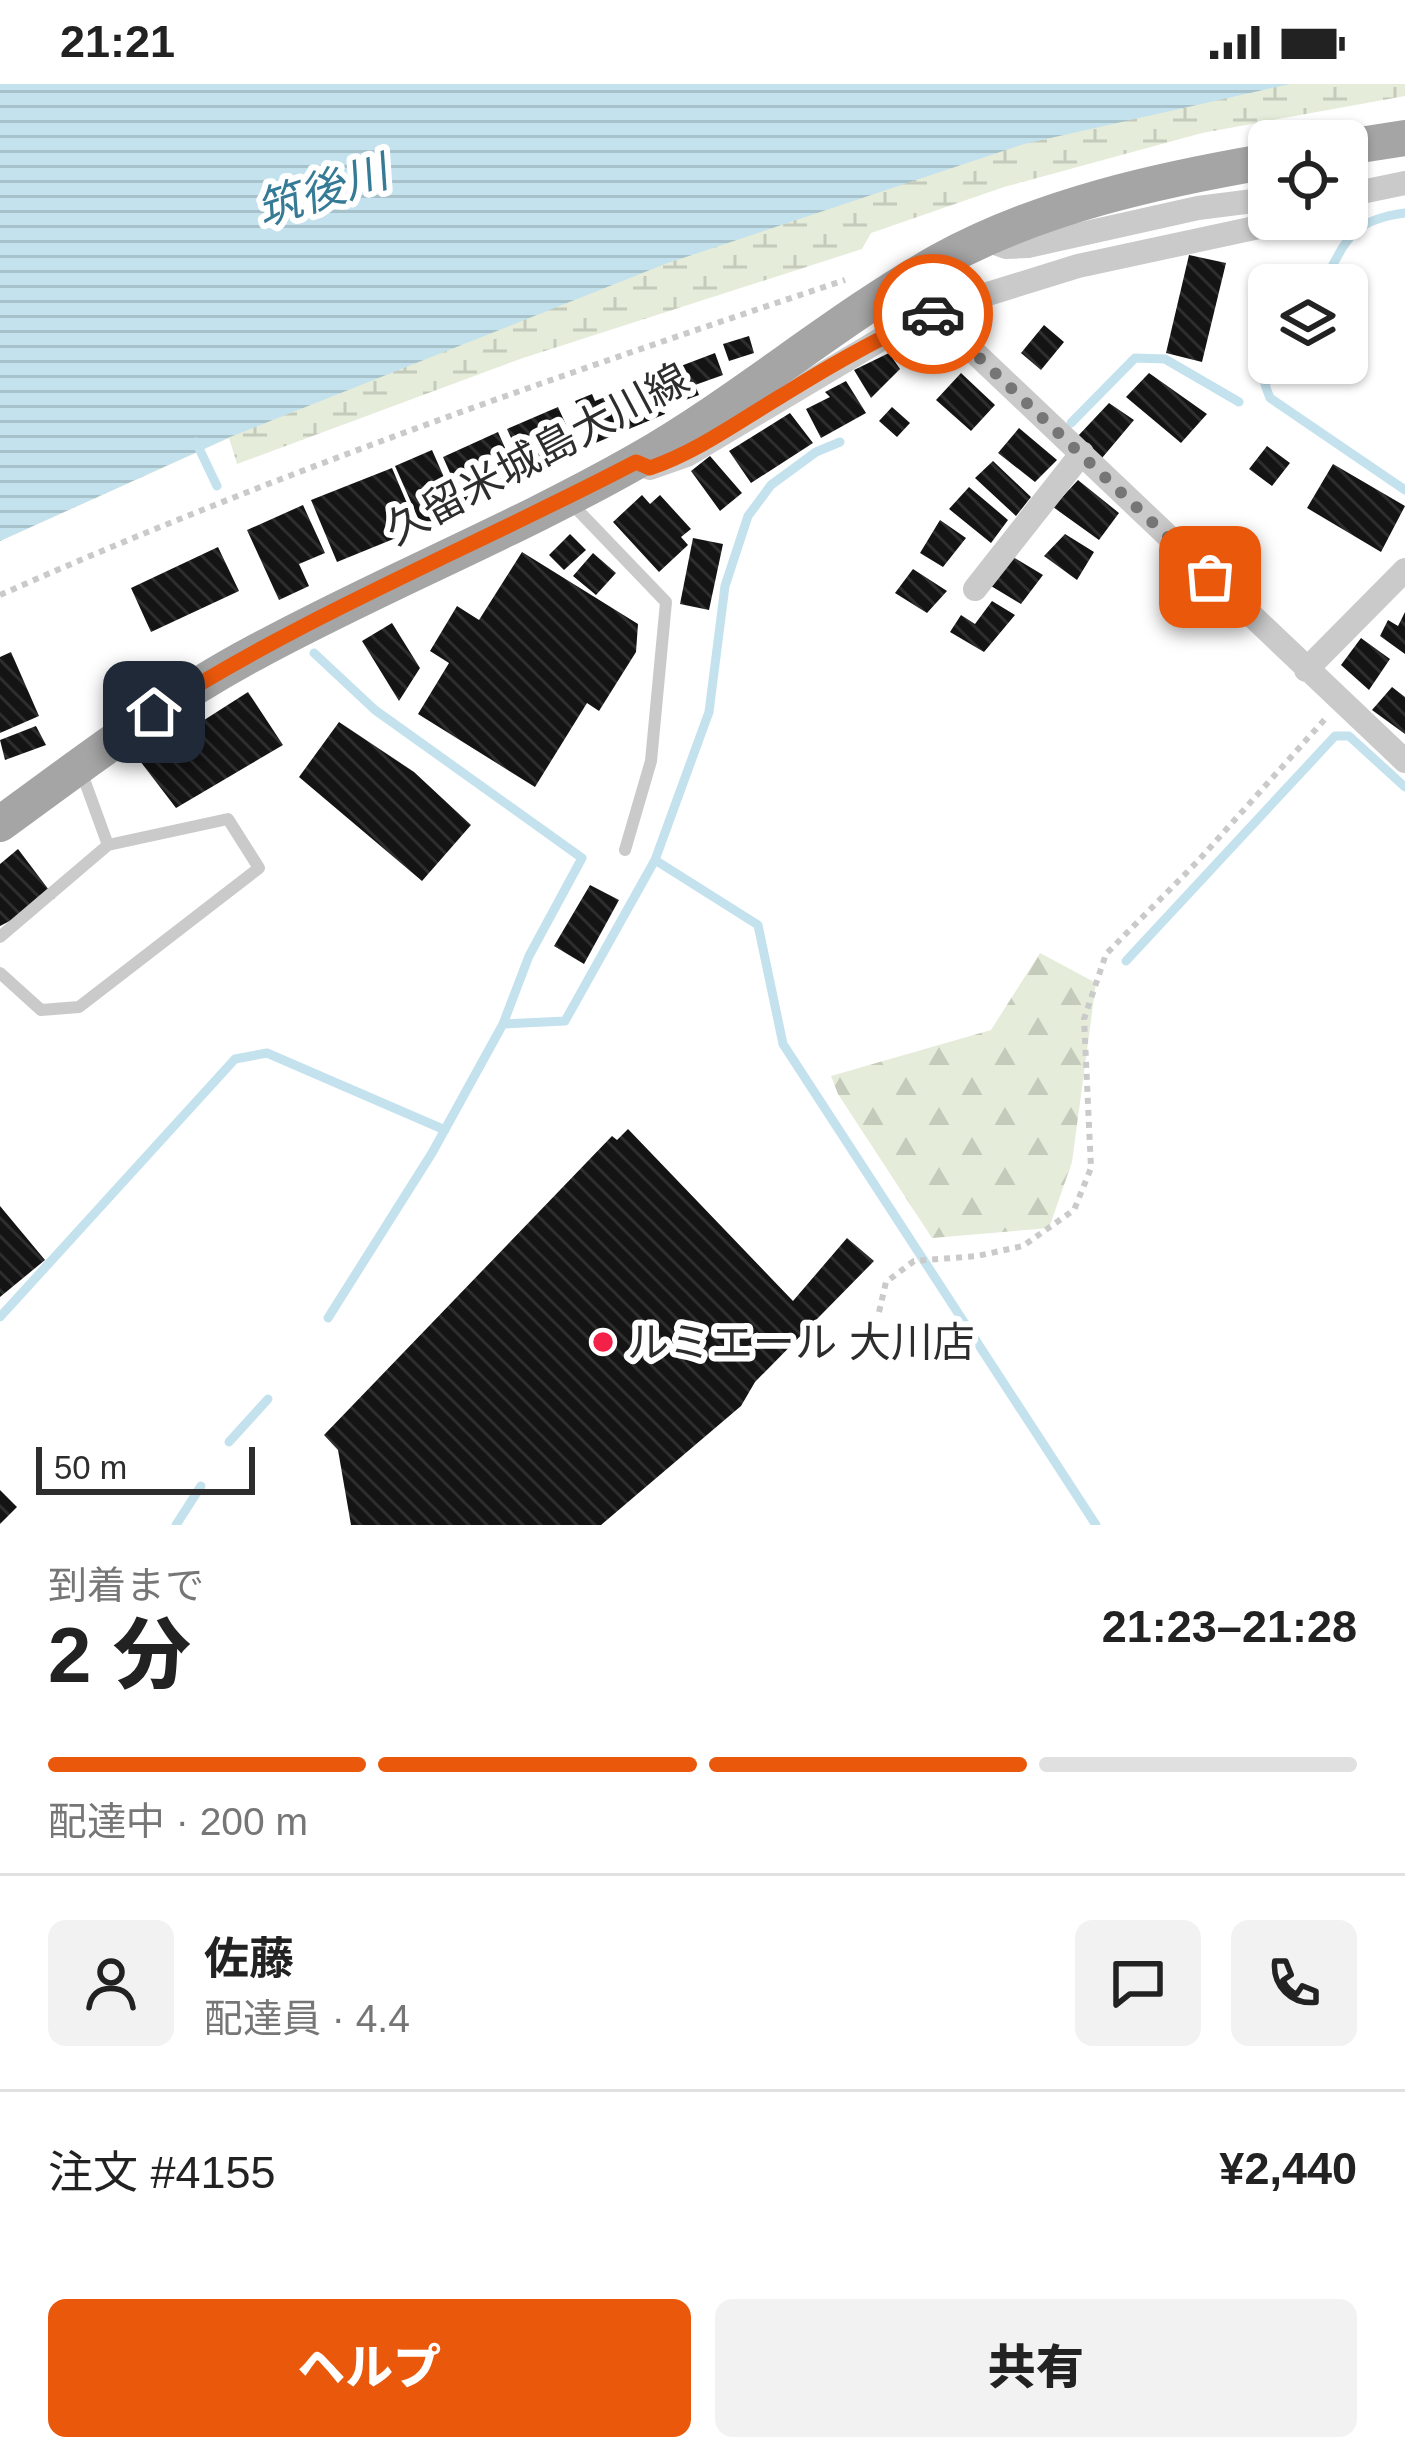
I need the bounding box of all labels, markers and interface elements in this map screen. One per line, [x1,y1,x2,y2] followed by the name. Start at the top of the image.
[60,16,175,67] text: 21:21
[1248,120,1368,384] map controls
[1248,120,1368,240] button: locate
[250,145,398,236] water label: 筑後川
[873,254,993,374] courier
[1248,264,1368,384] button: layers
[900,281,966,347] icon: car
[378,354,696,554] street label: 久留米城島大川線
[1159,526,1261,628] pin
[1177,544,1243,610] icon: bag
[103,661,205,763] pin
[121,679,187,745] icon: home
[627,1319,975,1366] place label: ルミエール 大川店
[590,1329,616,1355] marker: ルミエール 大川店
[36,1441,255,1494] scale bar
[54,1449,127,1486] text: 50 m
[48,1564,204,1607] text: 到着まで
[1102,1601,1357,1652] text: 21:23–21:28
[48,1611,191,1699] text: 2 分
[48,1800,308,1843] text: 配達中 · 200 m
[48,1920,174,2046] button: person
[1075,1920,1201,2046] button: chat
[1231,1920,1357,2046] button: phone
[204,1933,294,1984] text: 佐藤
[204,1997,410,2040] text: 配達員 · 4.4
[1219,2143,1357,2194] text: ¥2,440
[48,2147,276,2198] text: 注文 #4155
[48,2299,691,2437] button: ヘルプ
[715,2299,1357,2437] button: 共有

